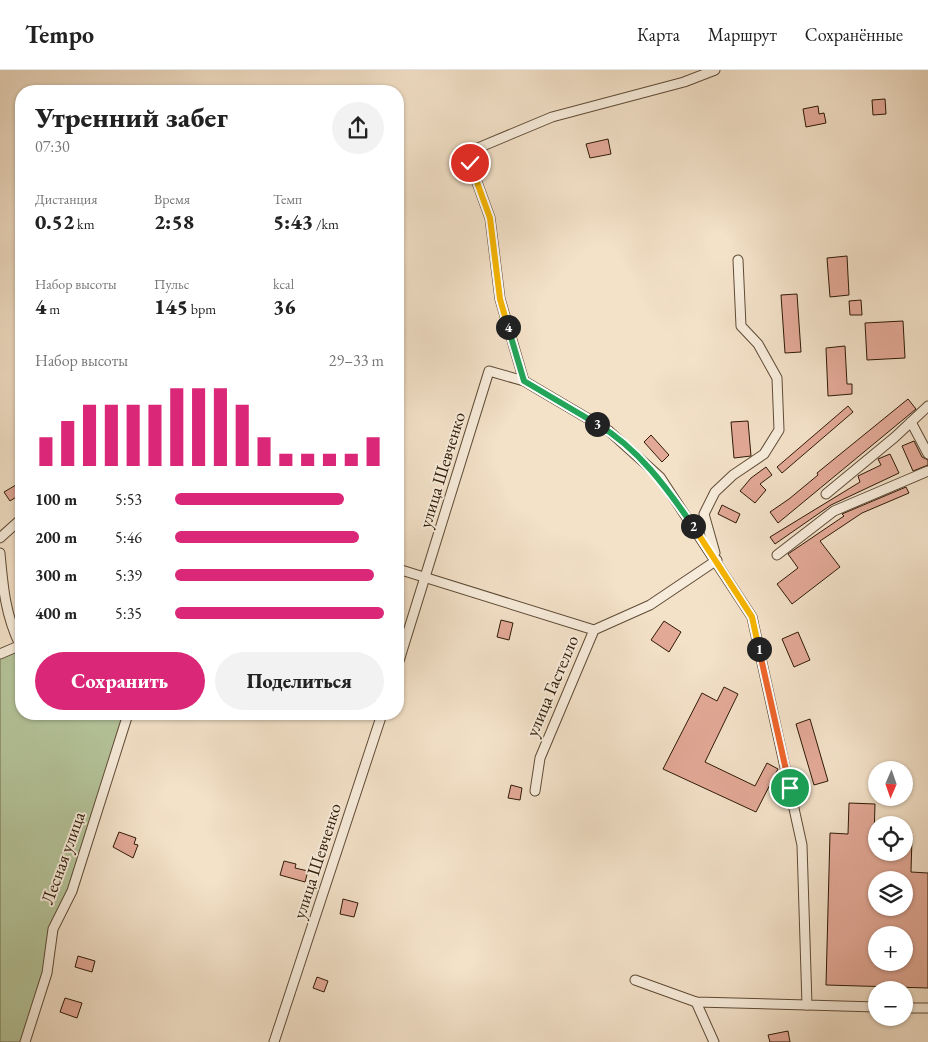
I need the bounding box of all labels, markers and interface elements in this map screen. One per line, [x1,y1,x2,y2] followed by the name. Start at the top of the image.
[25,19,94,50] text: Tempo
[637,23,680,46] text: Карта
[708,23,777,46] text: Маршрут
[805,23,903,46] text: Сохранённые
[35,99,228,135] text: Утренний забег
[332,102,384,154] button: share
[35,136,70,157] text: 07:30
[449,142,491,184] pin
[456,149,484,177] icon: check
[35,190,97,208] text: Дистанция
[154,190,190,208] text: Время
[273,190,302,208] text: Темп
[35,208,74,235] text: 0.52
[154,208,194,235] text: 2:58
[273,208,313,235] text: 5:43
[74,215,95,233] text: km
[313,215,339,233] text: /km
[35,275,116,293] text: Набор высоты
[154,275,189,293] text: Пульс
[273,275,294,293] text: kcal
[35,293,46,320] text: 4
[154,293,188,320] text: 145
[273,293,296,320] text: 36
[46,300,60,318] text: m
[188,300,216,318] text: bpm
[496,314,520,340] pin: 4
[505,318,512,336] text: 4
[35,350,128,371] text: Набор высоты
[329,350,384,371] text: 29–33 m
[413,409,470,531] street label: улица Шевченко
[584,412,610,436] pin: 3
[594,415,601,433] text: 3
[35,489,77,510] text: 100 m
[115,489,142,510] text: 5:53
[680,514,706,538] pin: 2
[690,517,697,535] text: 2
[35,527,77,548] text: 200 m
[115,527,142,548] text: 5:46
[35,565,77,586] text: 300 m
[115,565,142,586] text: 5:39
[35,603,77,624] text: 400 m
[115,603,142,624] text: 5:35
[520,631,583,740] street label: улица Гастелло
[746,636,772,662] pin: 1
[756,640,763,658] text: 1
[35,652,205,710] button: Сохранить
[215,652,384,710] button: Поделиться
[868,761,912,806] north arrow
[868,761,913,1026] map controls
[769,767,811,809] pin
[776,774,804,802] icon: arrive
[287,800,346,922] street label: улица Шевченко
[35,808,90,907] street label: Лесная улица
[868,816,913,861] button: locate
[868,871,913,916] button: layers
[868,926,913,971] button: +
[868,981,913,1026] button: −

